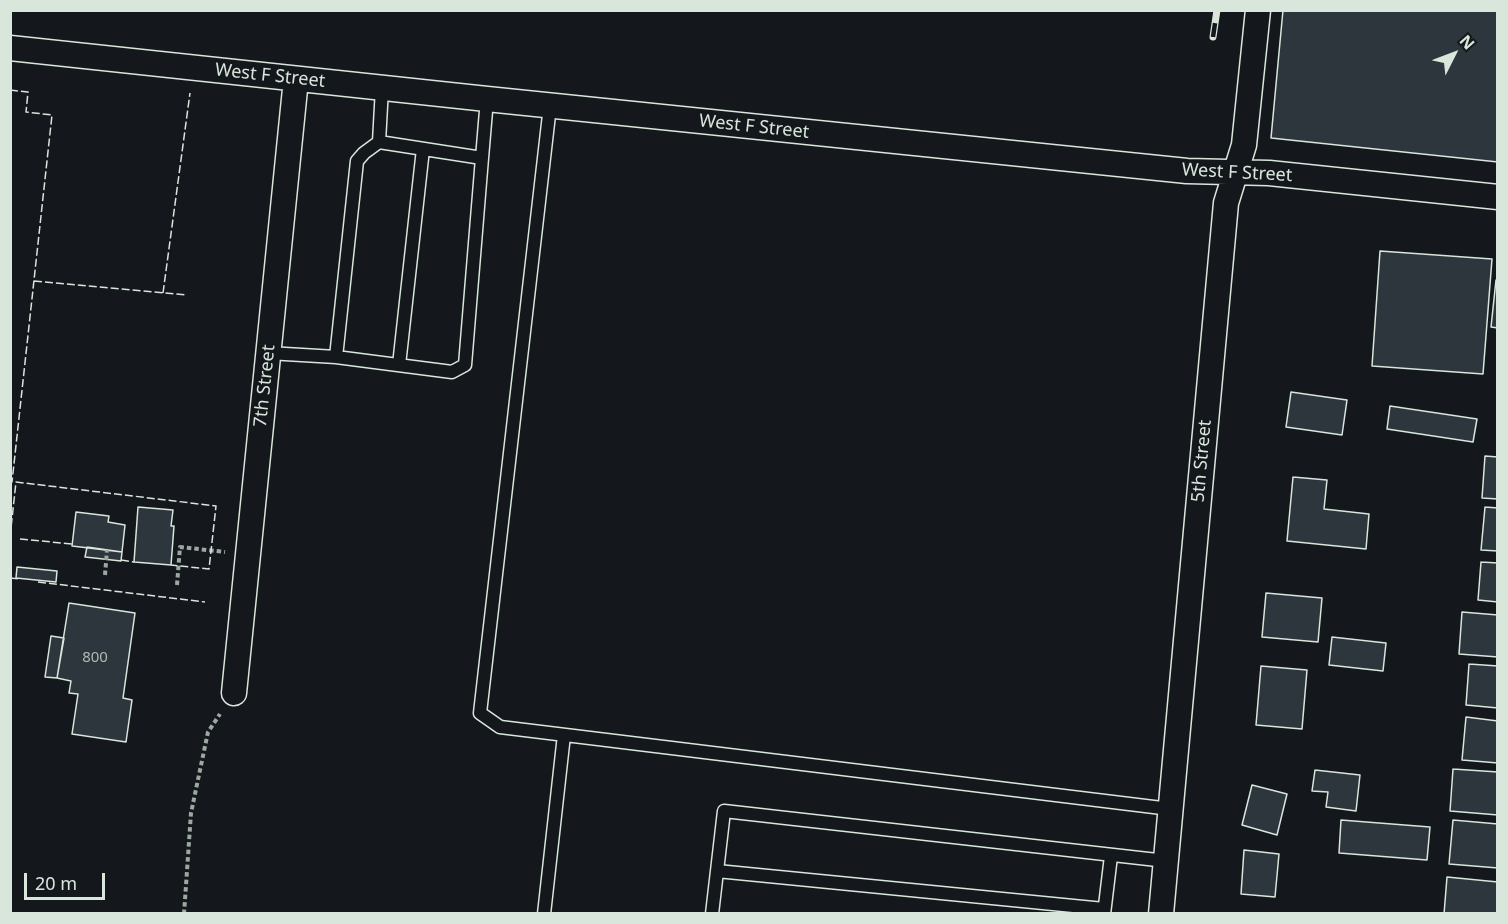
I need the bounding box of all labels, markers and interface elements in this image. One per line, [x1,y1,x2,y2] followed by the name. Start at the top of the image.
[1424,24,1484,84] north arrow
[1455,30,1480,54] text: N
[214,59,326,93] street label: West F Street
[698,110,810,144] street label: West F Street
[1181,159,1293,187] street label: West F Street
[250,344,280,428] street label: 7th Street
[1188,419,1216,503] street label: 5th Street
[82,649,108,667] house number: 800
[27,861,108,899] scale bar
[35,871,77,895] text: 20 m

